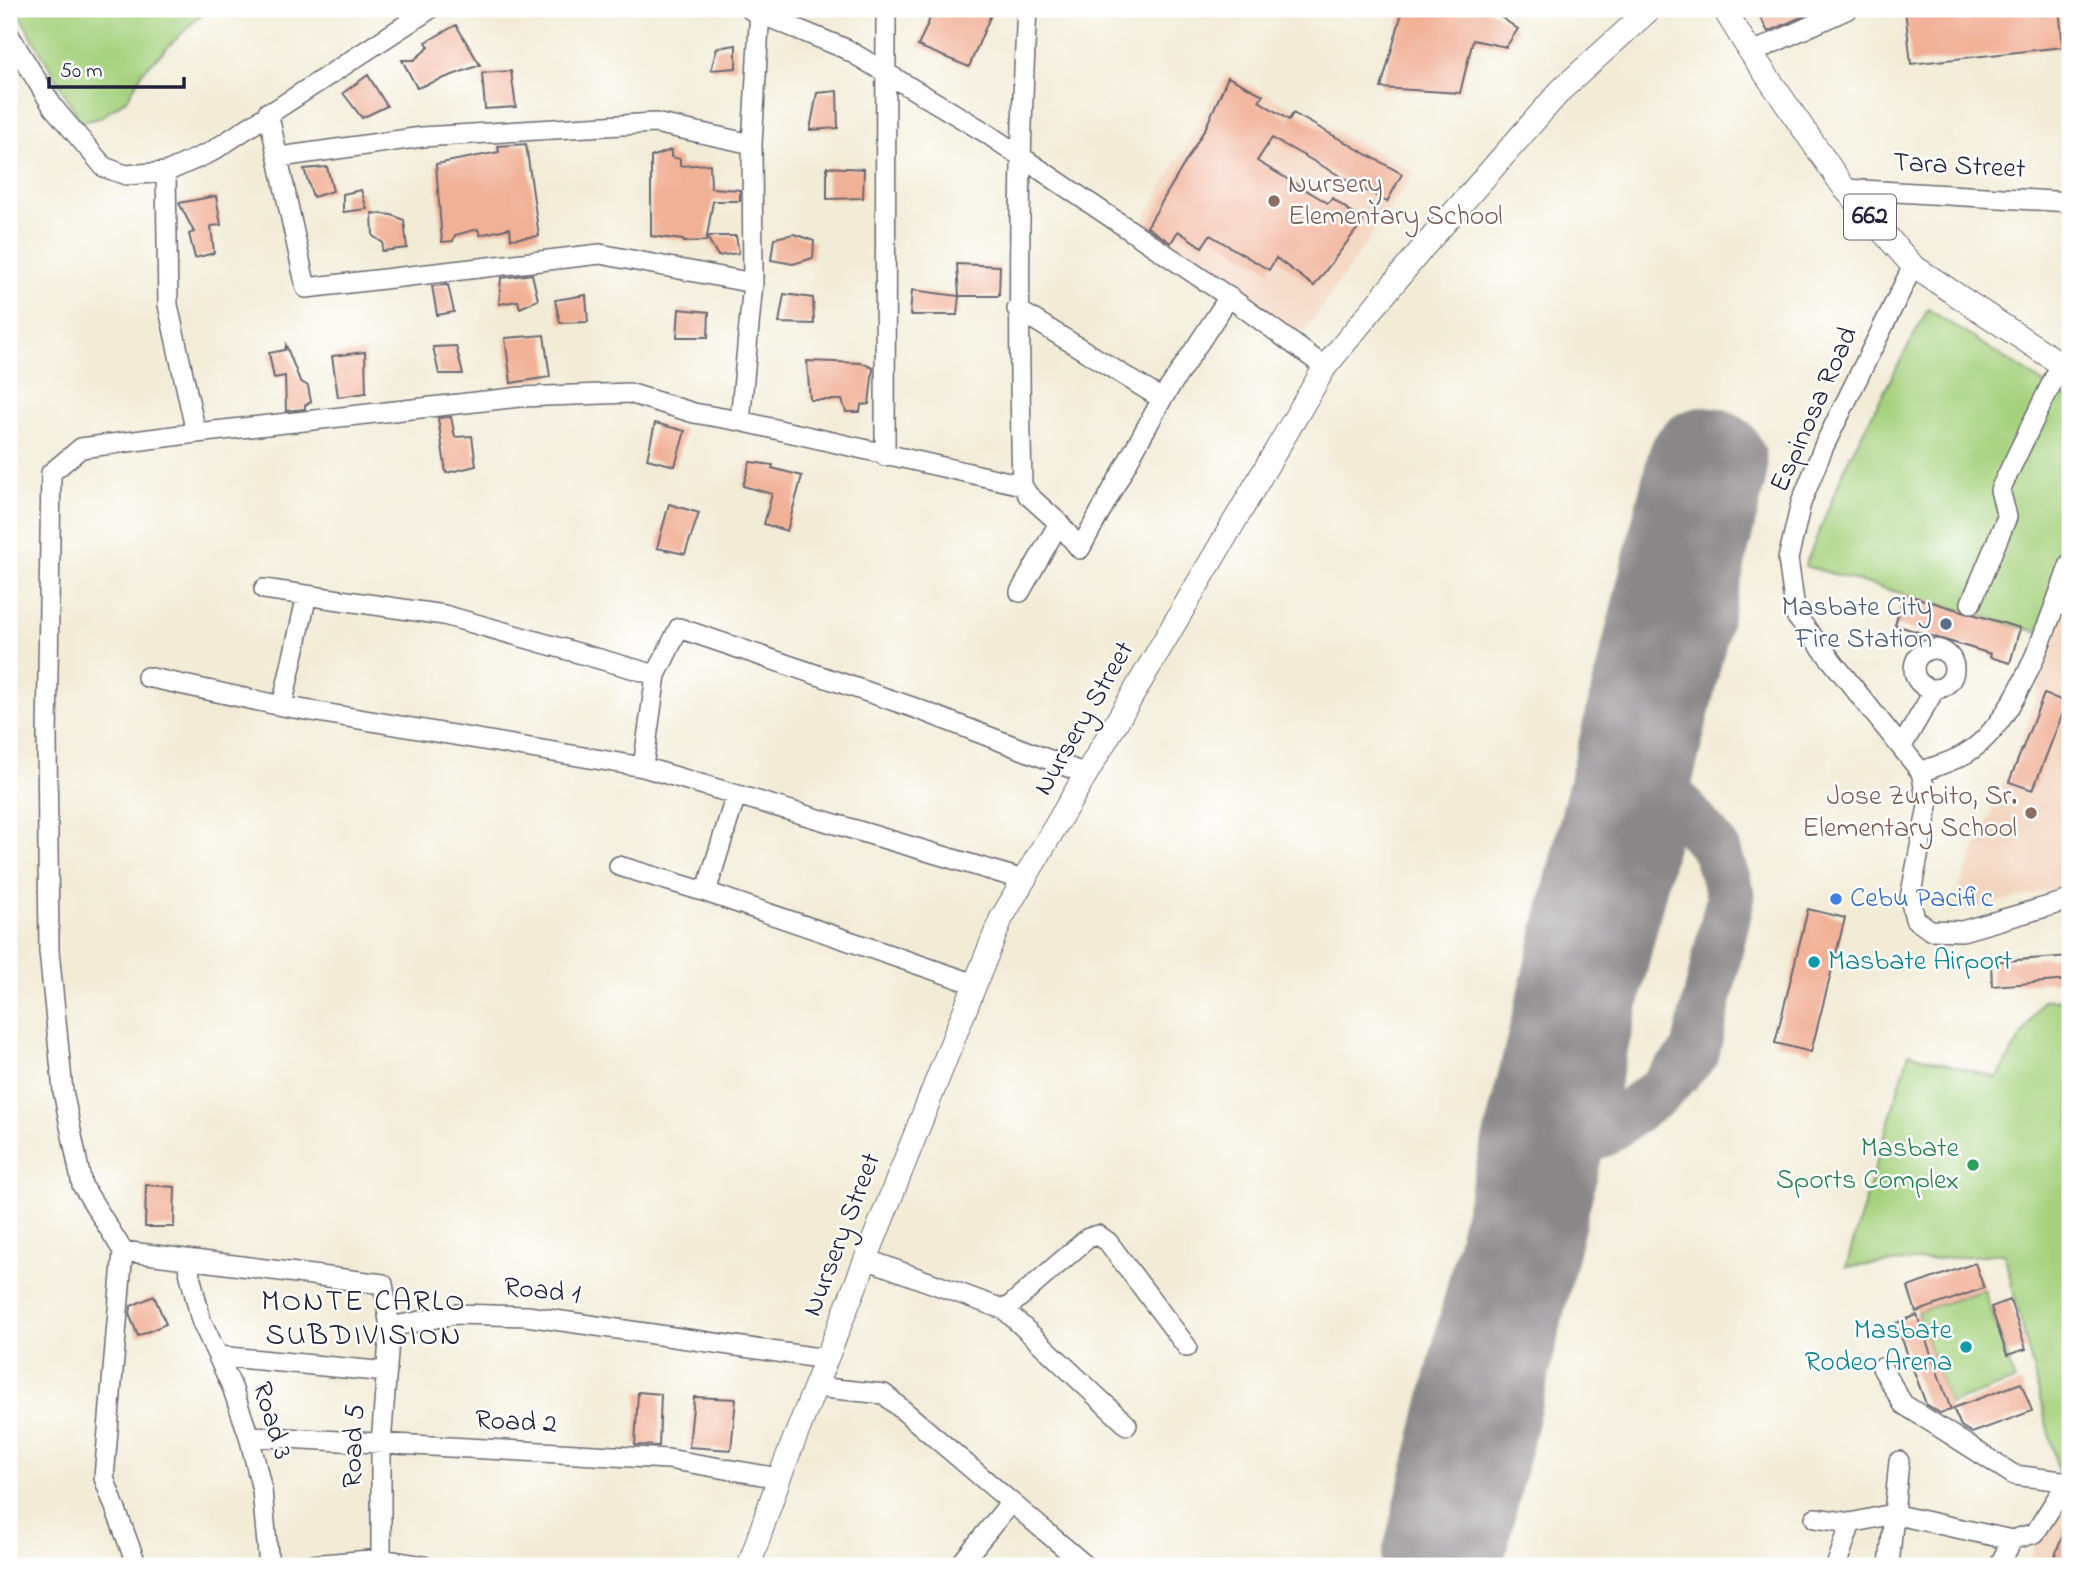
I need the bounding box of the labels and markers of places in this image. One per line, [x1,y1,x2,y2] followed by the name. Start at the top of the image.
[1288,165,1503,238] place label: Nursery Elementary School
[1266,193,1282,209] marker: Nursery Elementary School
[1781,588,1932,661] place label: Masbate City Fire Station
[1938,616,1954,632] marker: Masbate City Fire Station
[1802,777,2017,850] place label: Jose Zurbito, Sr. Elementary School
[2023,805,2039,821] marker: Jose Zurbito, Sr. Elementary School
[1850,879,1994,920] place label: Cebu Pacific
[1828,891,1844,907] marker: Cebu Pacific
[1828,942,2012,983] place label: Masbate Airport
[1806,954,1822,970] marker: Masbate Airport
[1776,1129,1959,1202] place label: Masbate Sports Complex
[1965,1157,1981,1173] marker: Masbate Sports Complex
[1805,1311,1952,1384] place label: Masbate Rodeo Arena
[1958,1339,1974,1355] marker: Masbate Rodeo Arena

